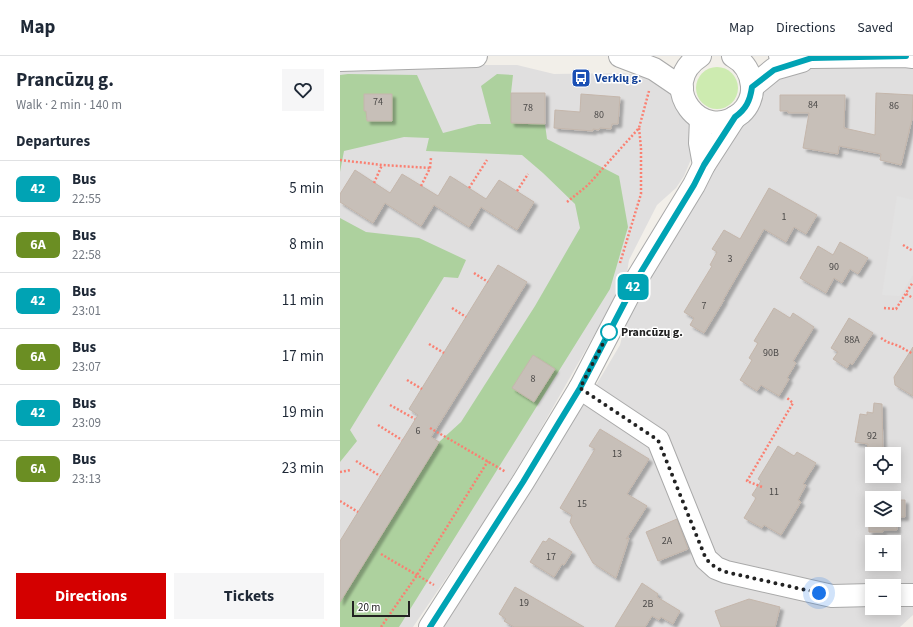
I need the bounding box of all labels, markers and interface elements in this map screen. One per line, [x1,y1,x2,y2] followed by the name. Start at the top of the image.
[20,14,55,41] text: Map
[729,18,754,38] text: Map
[776,18,835,38] text: Directions
[857,18,893,38] text: Saved
[16,67,114,94] text: Prancūzų g.
[570,67,592,89] bus stop icon: Verkių g.
[282,69,324,111] button: heart
[594,70,642,87] place label: Verkių g.
[373,95,383,109] house number: 74
[16,96,122,114] text: Walk · 2 min · 140 m
[808,98,818,112] house number: 84
[889,99,899,113] house number: 86
[523,101,533,115] house number: 78
[594,108,604,122] house number: 80
[16,131,90,152] text: Departures
[72,169,96,190] text: Bus
[289,178,324,199] text: 5 min
[31,179,45,199] text: 42
[72,190,101,208] text: 22:55
[782,210,787,224] house number: 1
[72,225,96,246] text: Bus
[289,234,324,255] text: 8 min
[30,235,46,255] text: 6A
[72,246,101,264] text: 22:58
[728,252,733,266] house number: 3
[829,260,839,274] house number: 90
[615,274,651,300] line badge: 42
[626,277,640,297] text: 42
[72,281,96,302] text: Bus
[282,290,324,311] text: 11 min
[31,291,45,311] text: 42
[702,299,707,313] house number: 7
[72,302,101,320] text: 23:01
[600,323,618,341] marker: Prancūzų g.
[621,324,683,341] place label: Prancūzų g.
[844,333,860,347] house number: 88A
[72,337,96,358] text: Bus
[282,346,324,367] text: 17 min
[763,346,779,360] house number: 90B
[30,347,46,367] text: 6A
[72,358,101,376] text: 23:07
[531,372,536,386] house number: 8
[72,393,96,414] text: Bus
[282,402,324,423] text: 19 min
[31,403,45,423] text: 42
[72,414,101,432] text: 23:09
[416,424,421,438] house number: 6
[867,429,877,443] house number: 92
[612,447,622,461] house number: 13
[865,447,901,615] map controls
[865,447,901,483] button: locate
[72,449,96,470] text: Bus
[282,458,324,479] text: 23 min
[30,459,46,479] text: 6A
[72,470,101,488] text: 23:13
[769,485,779,499] house number: 11
[865,491,901,527] button: layers
[577,497,587,511] house number: 15
[662,534,673,548] house number: 2A
[865,535,901,571] button: +
[546,550,556,564] house number: 17
[16,573,166,619] button: Directions
[174,573,324,619] button: Tickets
[865,579,901,615] button: −
[809,583,829,603] your location
[519,596,529,610] house number: 19
[643,597,654,611] house number: 2B
[352,599,410,618] scale bar
[358,600,380,615] text: 20 m

